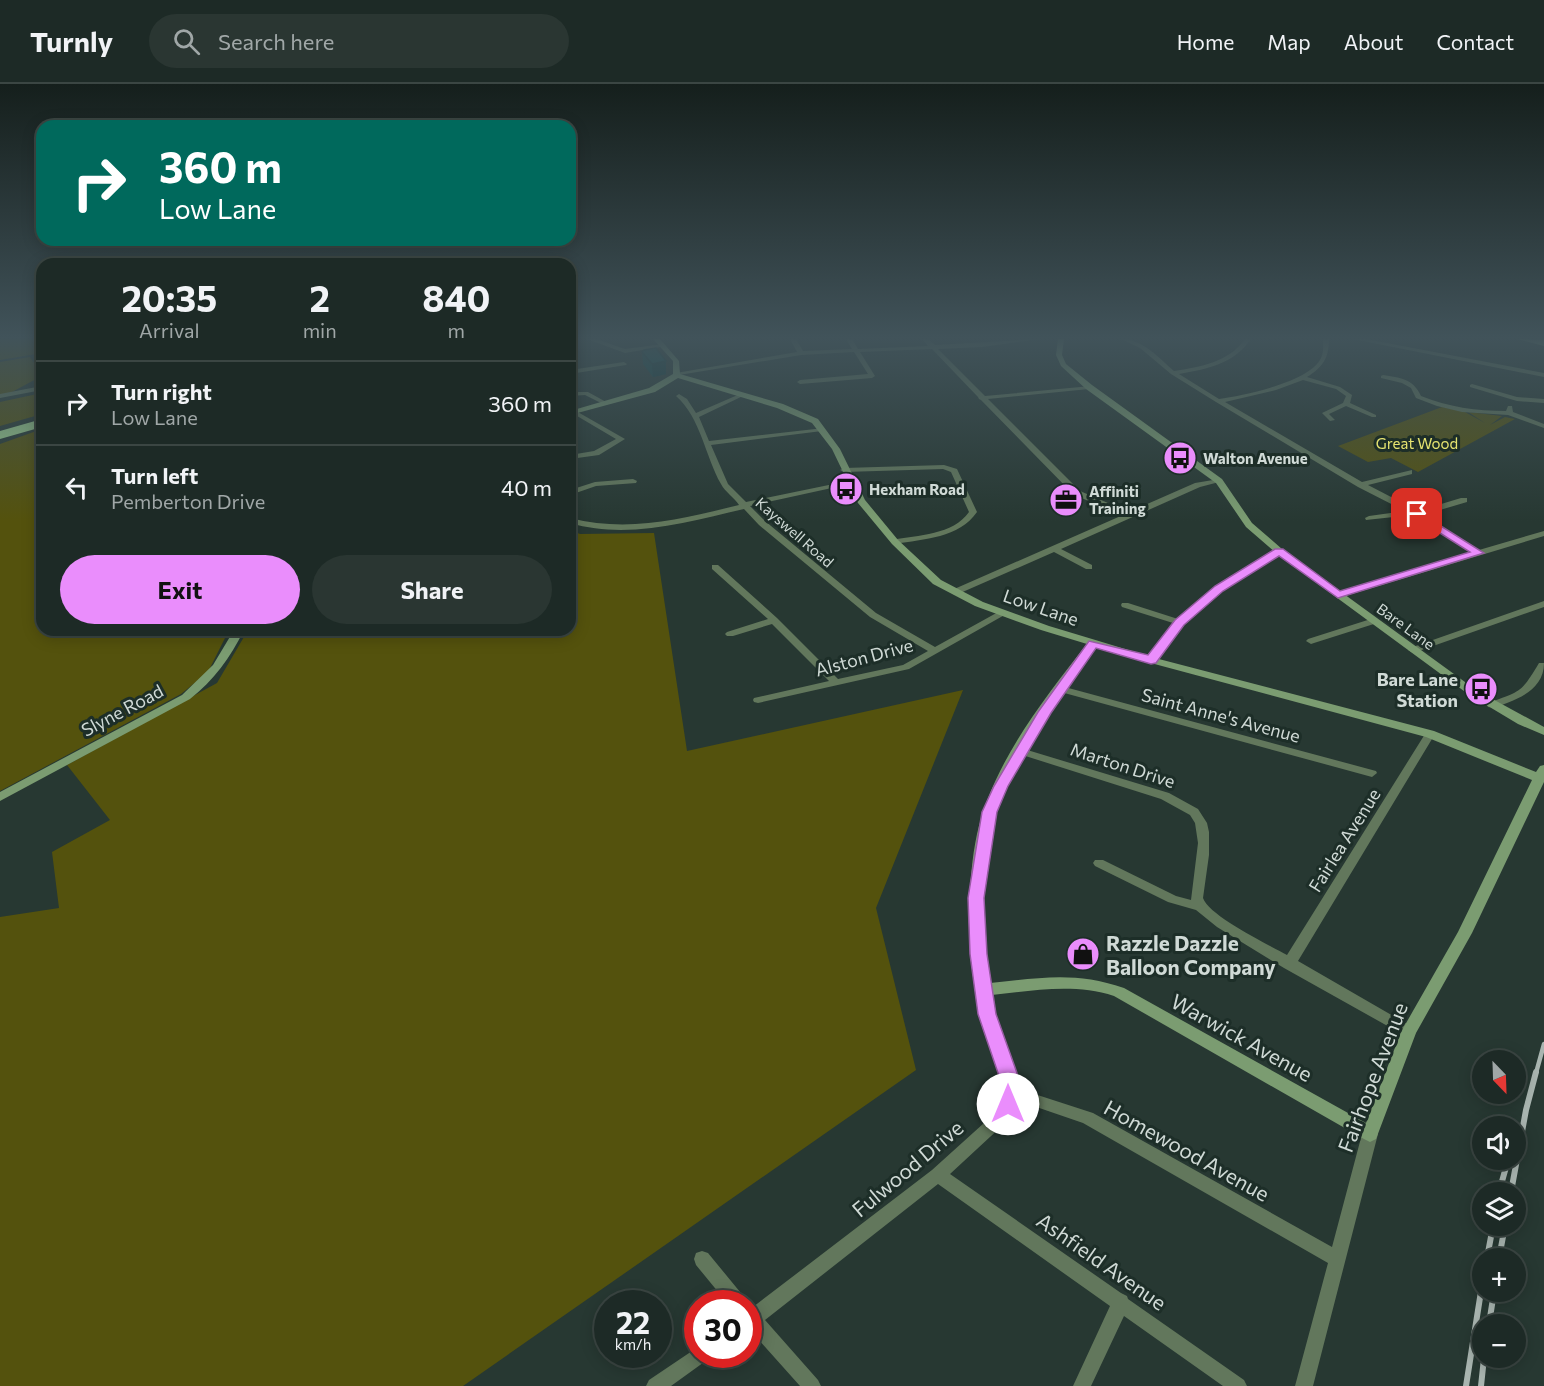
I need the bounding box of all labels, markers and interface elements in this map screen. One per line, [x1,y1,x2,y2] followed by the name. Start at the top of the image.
[149,14,569,68] search box
[30,24,113,58] text: Turnly
[170,25,203,58] icon: search
[218,28,334,55] text: Search here
[1177,29,1234,54] text: Home
[1267,29,1311,54] text: Map
[1344,29,1403,54] text: About
[1436,29,1514,54] text: Contact
[159,140,282,192] text: 360 m
[60,144,138,222] icon: right
[159,192,276,225] text: Low Lane
[121,275,217,319] text: 20:35
[309,275,330,319] text: 2
[422,275,490,319] text: 840
[139,318,200,342] text: Arrival
[303,318,337,342] text: min
[448,318,465,342] text: m
[111,378,212,405] text: Turn right
[60,387,93,420] icon: right
[488,390,552,417] text: 360 m
[111,405,198,429] text: Low Lane
[1376,434,1458,452] park label: Great Wood
[1162,440,1198,476] bus stop icon: Walton Avenue
[1203,449,1308,467] place label: Walton Avenue
[111,462,198,489] text: Turn left
[60,471,93,504] icon: left
[828,471,864,507] bus stop icon: Hexham Road
[501,474,552,501] text: 40 m
[869,480,965,498] place label: Hexham Road
[1048,482,1084,518] office icon: Affiniti Training
[1089,482,1146,517] place label: Affiniti Training
[1391,488,1442,539] pin
[111,489,265,513] text: Pemberton Drive
[752,493,838,571] street label: Kayswell Road
[1400,497,1433,530] icon: arrive
[60,555,300,624] button: Exit
[312,555,552,624] button: Share
[1000,584,1082,630] street label: Low Lane
[1374,599,1438,653] street label: Bare Lane
[813,633,915,681] street label: Alston Drive
[1377,668,1458,711] place label: Bare Lane Station
[1463,671,1499,707] bus stop icon: Bare Lane Station
[77,679,167,741] street label: Slyne Road
[1139,683,1303,747] street label: Saint Anne's Avenue
[1068,738,1178,792] street label: Marton Drive
[1303,784,1385,896] street label: Fairlea Avenue
[1106,930,1276,979] place label: Razzle Dazzle Balloon Company
[1065,936,1101,972] shop icon: Razzle Dazzle Balloon Company
[1167,988,1317,1086] street label: Warwick Avenue
[1332,999,1412,1155] street label: Fairhope Avenue
[1472,1050,1526,1104] north arrow
[1472,1050,1526,1368] map controls
[976,1072,1040,1136] position arrow
[1100,1094,1274,1206] street label: Homewood Avenue
[846,1114,968,1222] street label: Fulwood Drive
[1472,1116,1526,1170] button: sound
[1472,1182,1526,1236] button: layers
[1032,1207,1172,1315] street label: Ashfield Avenue
[1472,1248,1526,1302] button: +
[684,1290,762,1368] speed limit sign: 30
[616,1303,650,1340] text: 22
[1472,1314,1526,1368] button: −
[615,1335,651,1353] text: km/h

